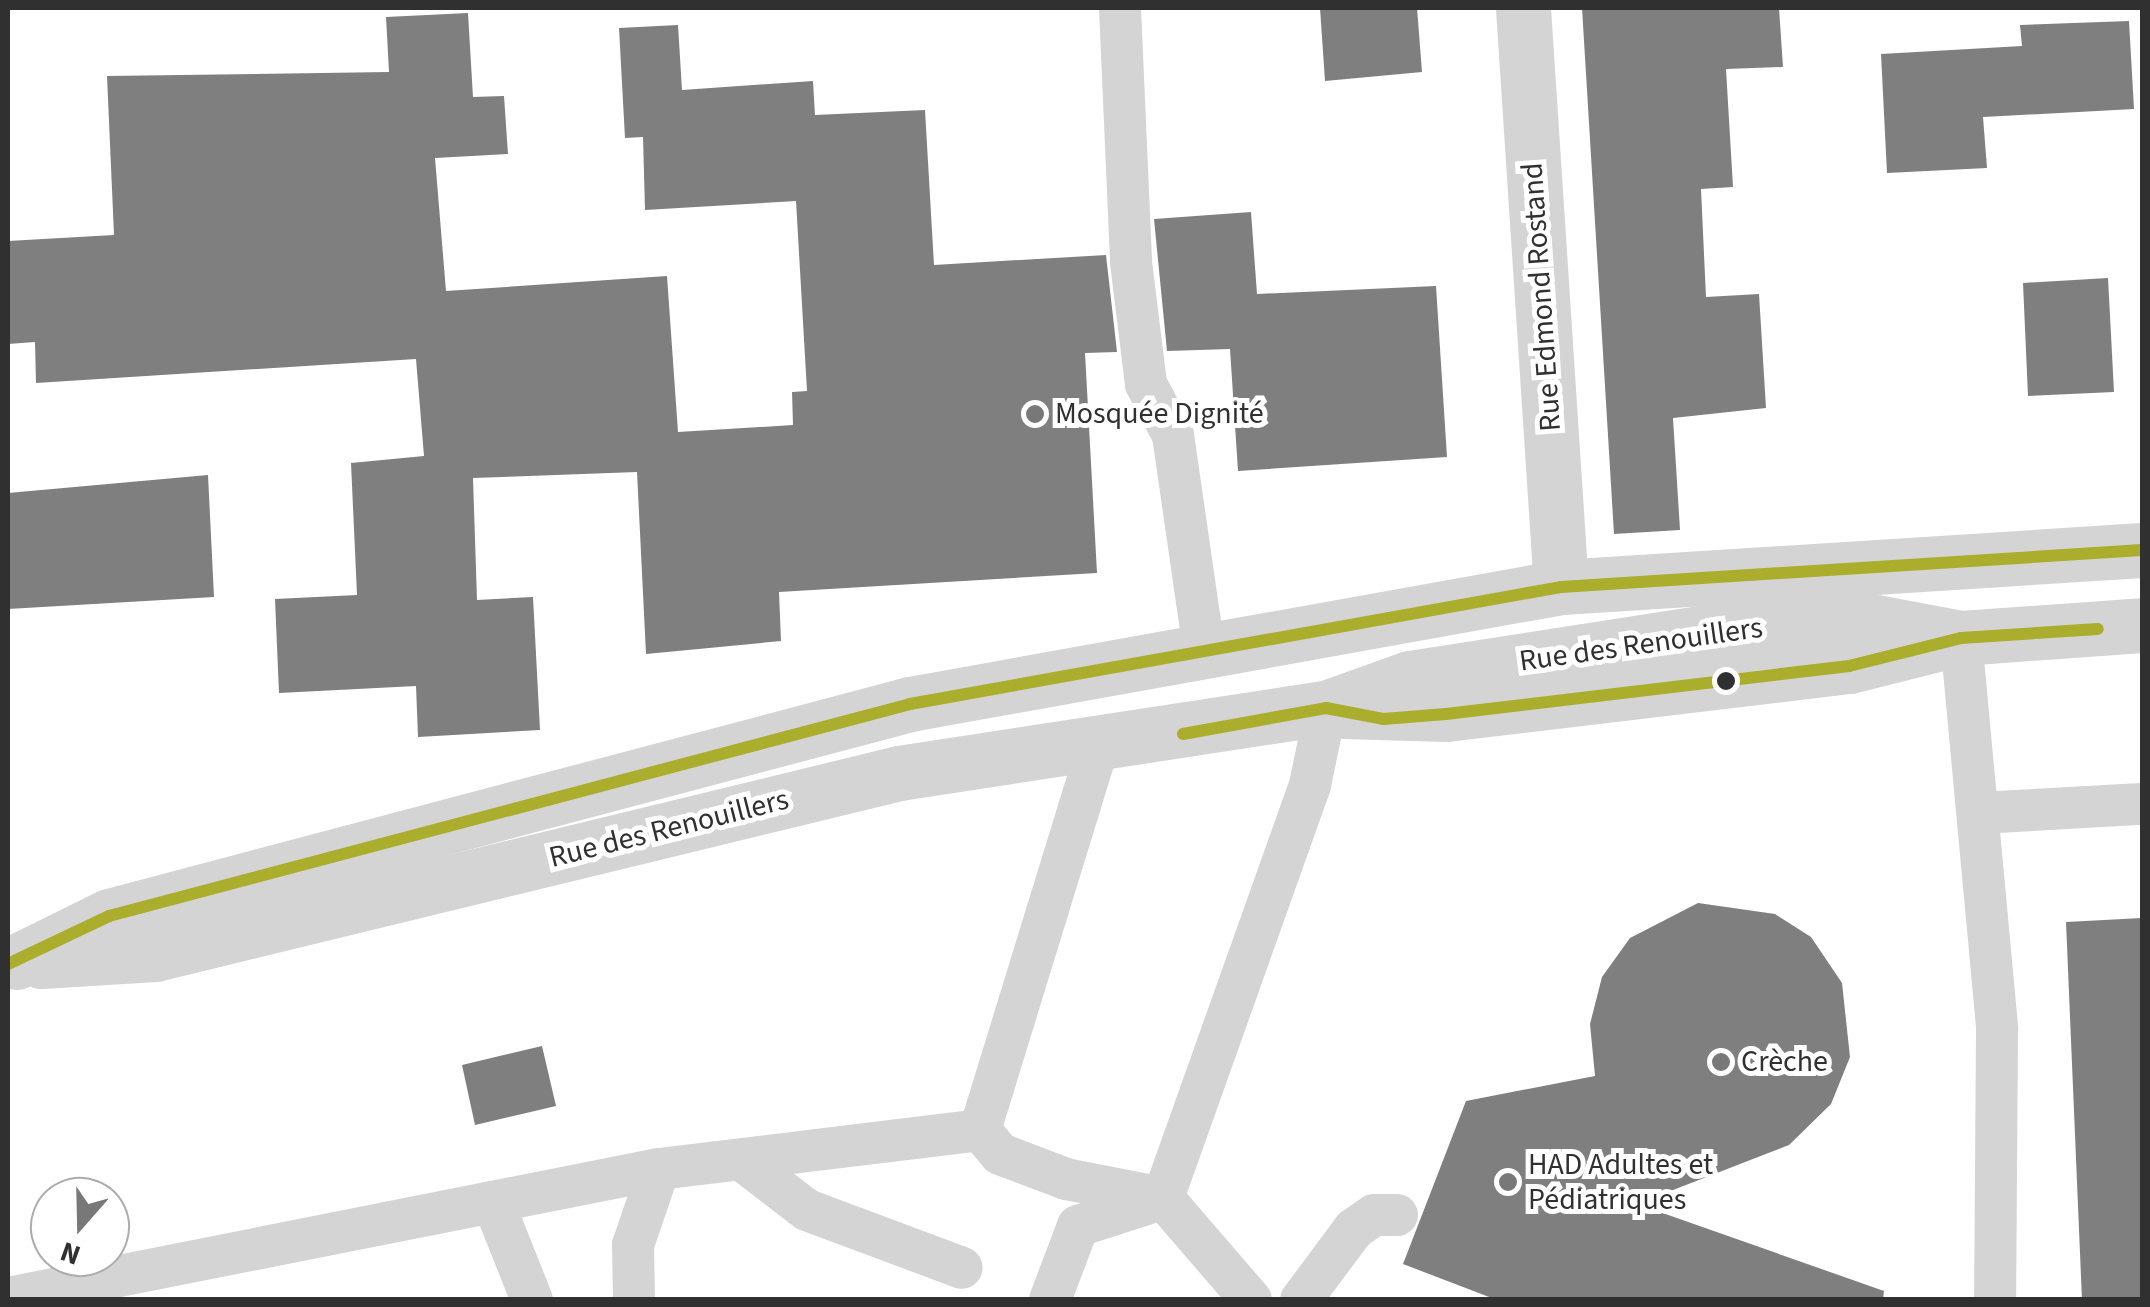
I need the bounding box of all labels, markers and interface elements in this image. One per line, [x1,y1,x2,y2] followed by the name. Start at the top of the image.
[1515,161,1569,433] street label: Rue Edmond Rostand
[1055,396,1264,432] place label: Mosquée Dignité
[1024,403,1046,425] marker: Mosquée Dignité
[1517,610,1765,680] street label: Rue des Renouillers
[1716,671,1736,691] unlabelled marker
[546,782,792,876] street label: Rue des Renouillers
[1741,1044,1828,1080] place label: Crèche
[1710,1051,1732,1073] marker: Crèche
[1528,1147,1713,1218] place label: HAD Adultes et Pédiatriques
[1497,1171,1519,1193] marker: HAD Adultes et Pédiatriques
[30,1177,130,1277] north arrow
[55,1231,86,1275] text: N

